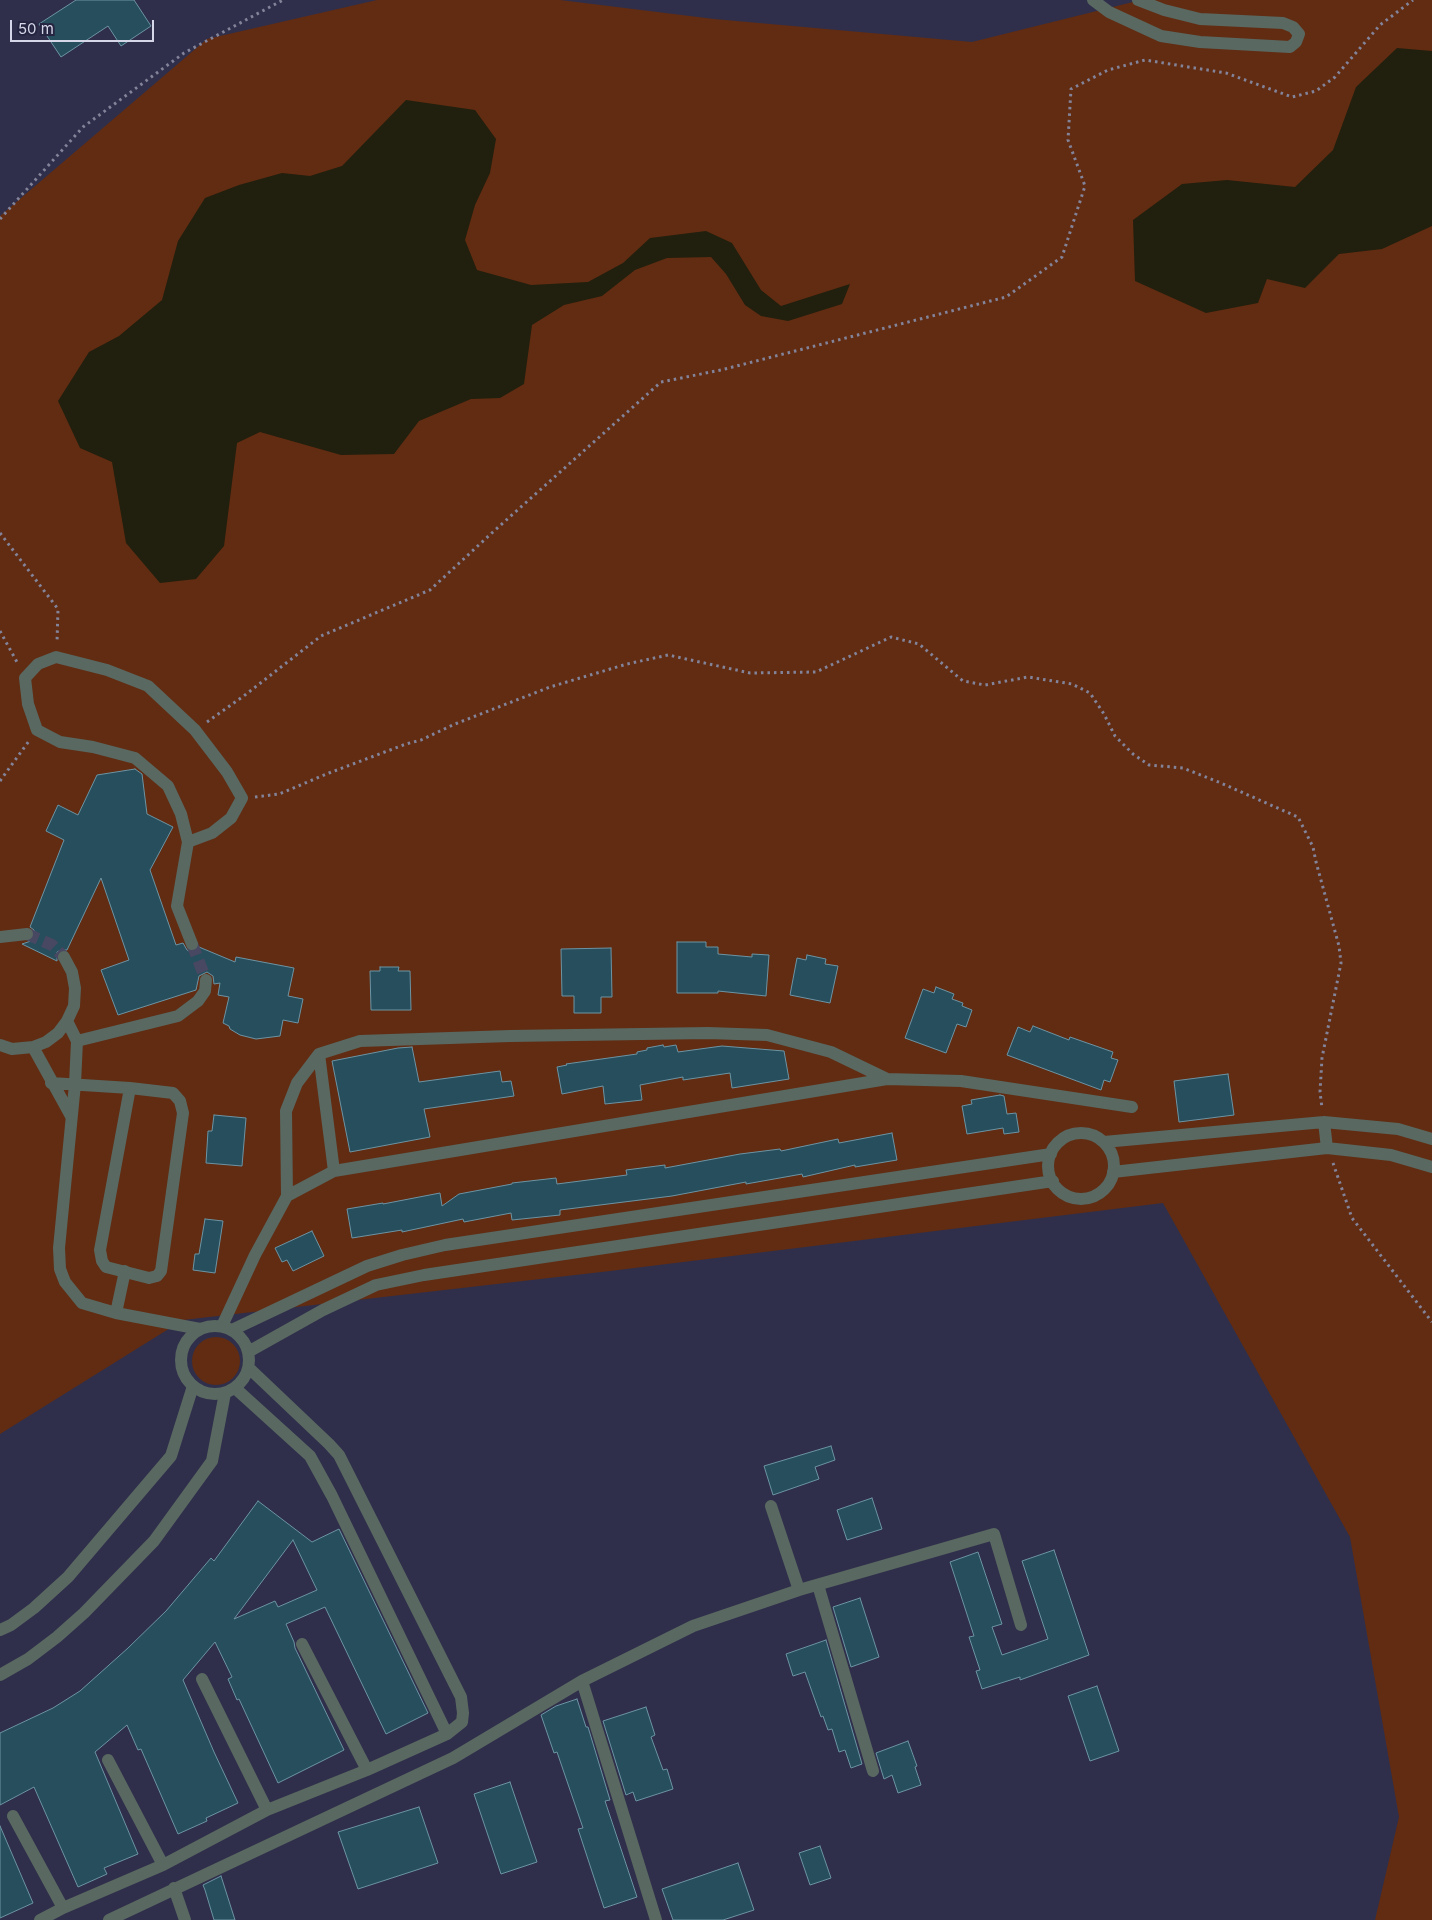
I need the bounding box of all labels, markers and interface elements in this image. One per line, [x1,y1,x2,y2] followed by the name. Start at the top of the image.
[12,10,156,42] scale bar
[18,19,54,38] text: 50 m

